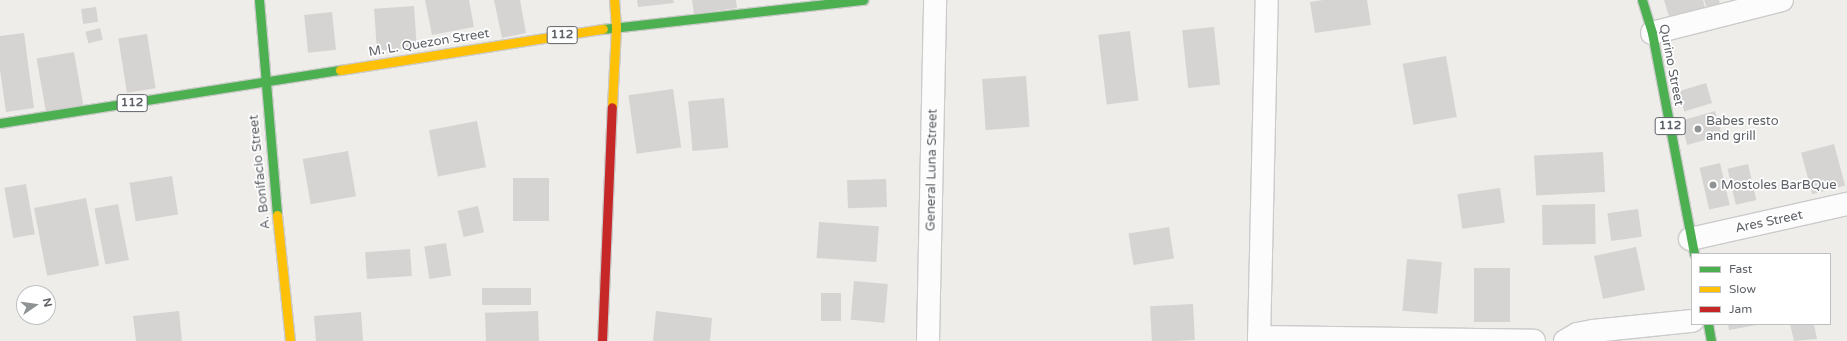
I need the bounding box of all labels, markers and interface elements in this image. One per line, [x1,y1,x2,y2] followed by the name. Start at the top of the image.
[1655,23,1687,107] street label: Qurino Street
[546,25,578,45] road number: 112
[367,26,491,60] street label: M. L. Quezon Street
[116,93,148,113] road number: 112
[923,109,941,231] street label: General Luna Street
[246,114,274,230] street label: A. Bonifacio Street
[1706,114,1779,145] place label: Babes resto and grill
[1654,116,1686,136] road number: 112
[1693,124,1703,134] marker: Babes resto and grill
[1721,177,1836,193] place label: Mostoles BarBQue
[1708,180,1718,190] marker: Mostoles BarBQue
[1734,207,1804,237] street label: Ares Street
[1691,253,1831,325] legend
[1729,262,1752,276] text: Fast
[1729,282,1756,296] text: Slow
[16,285,56,325] north arrow
[40,297,55,308] text: N
[1729,302,1752,316] text: Jam

